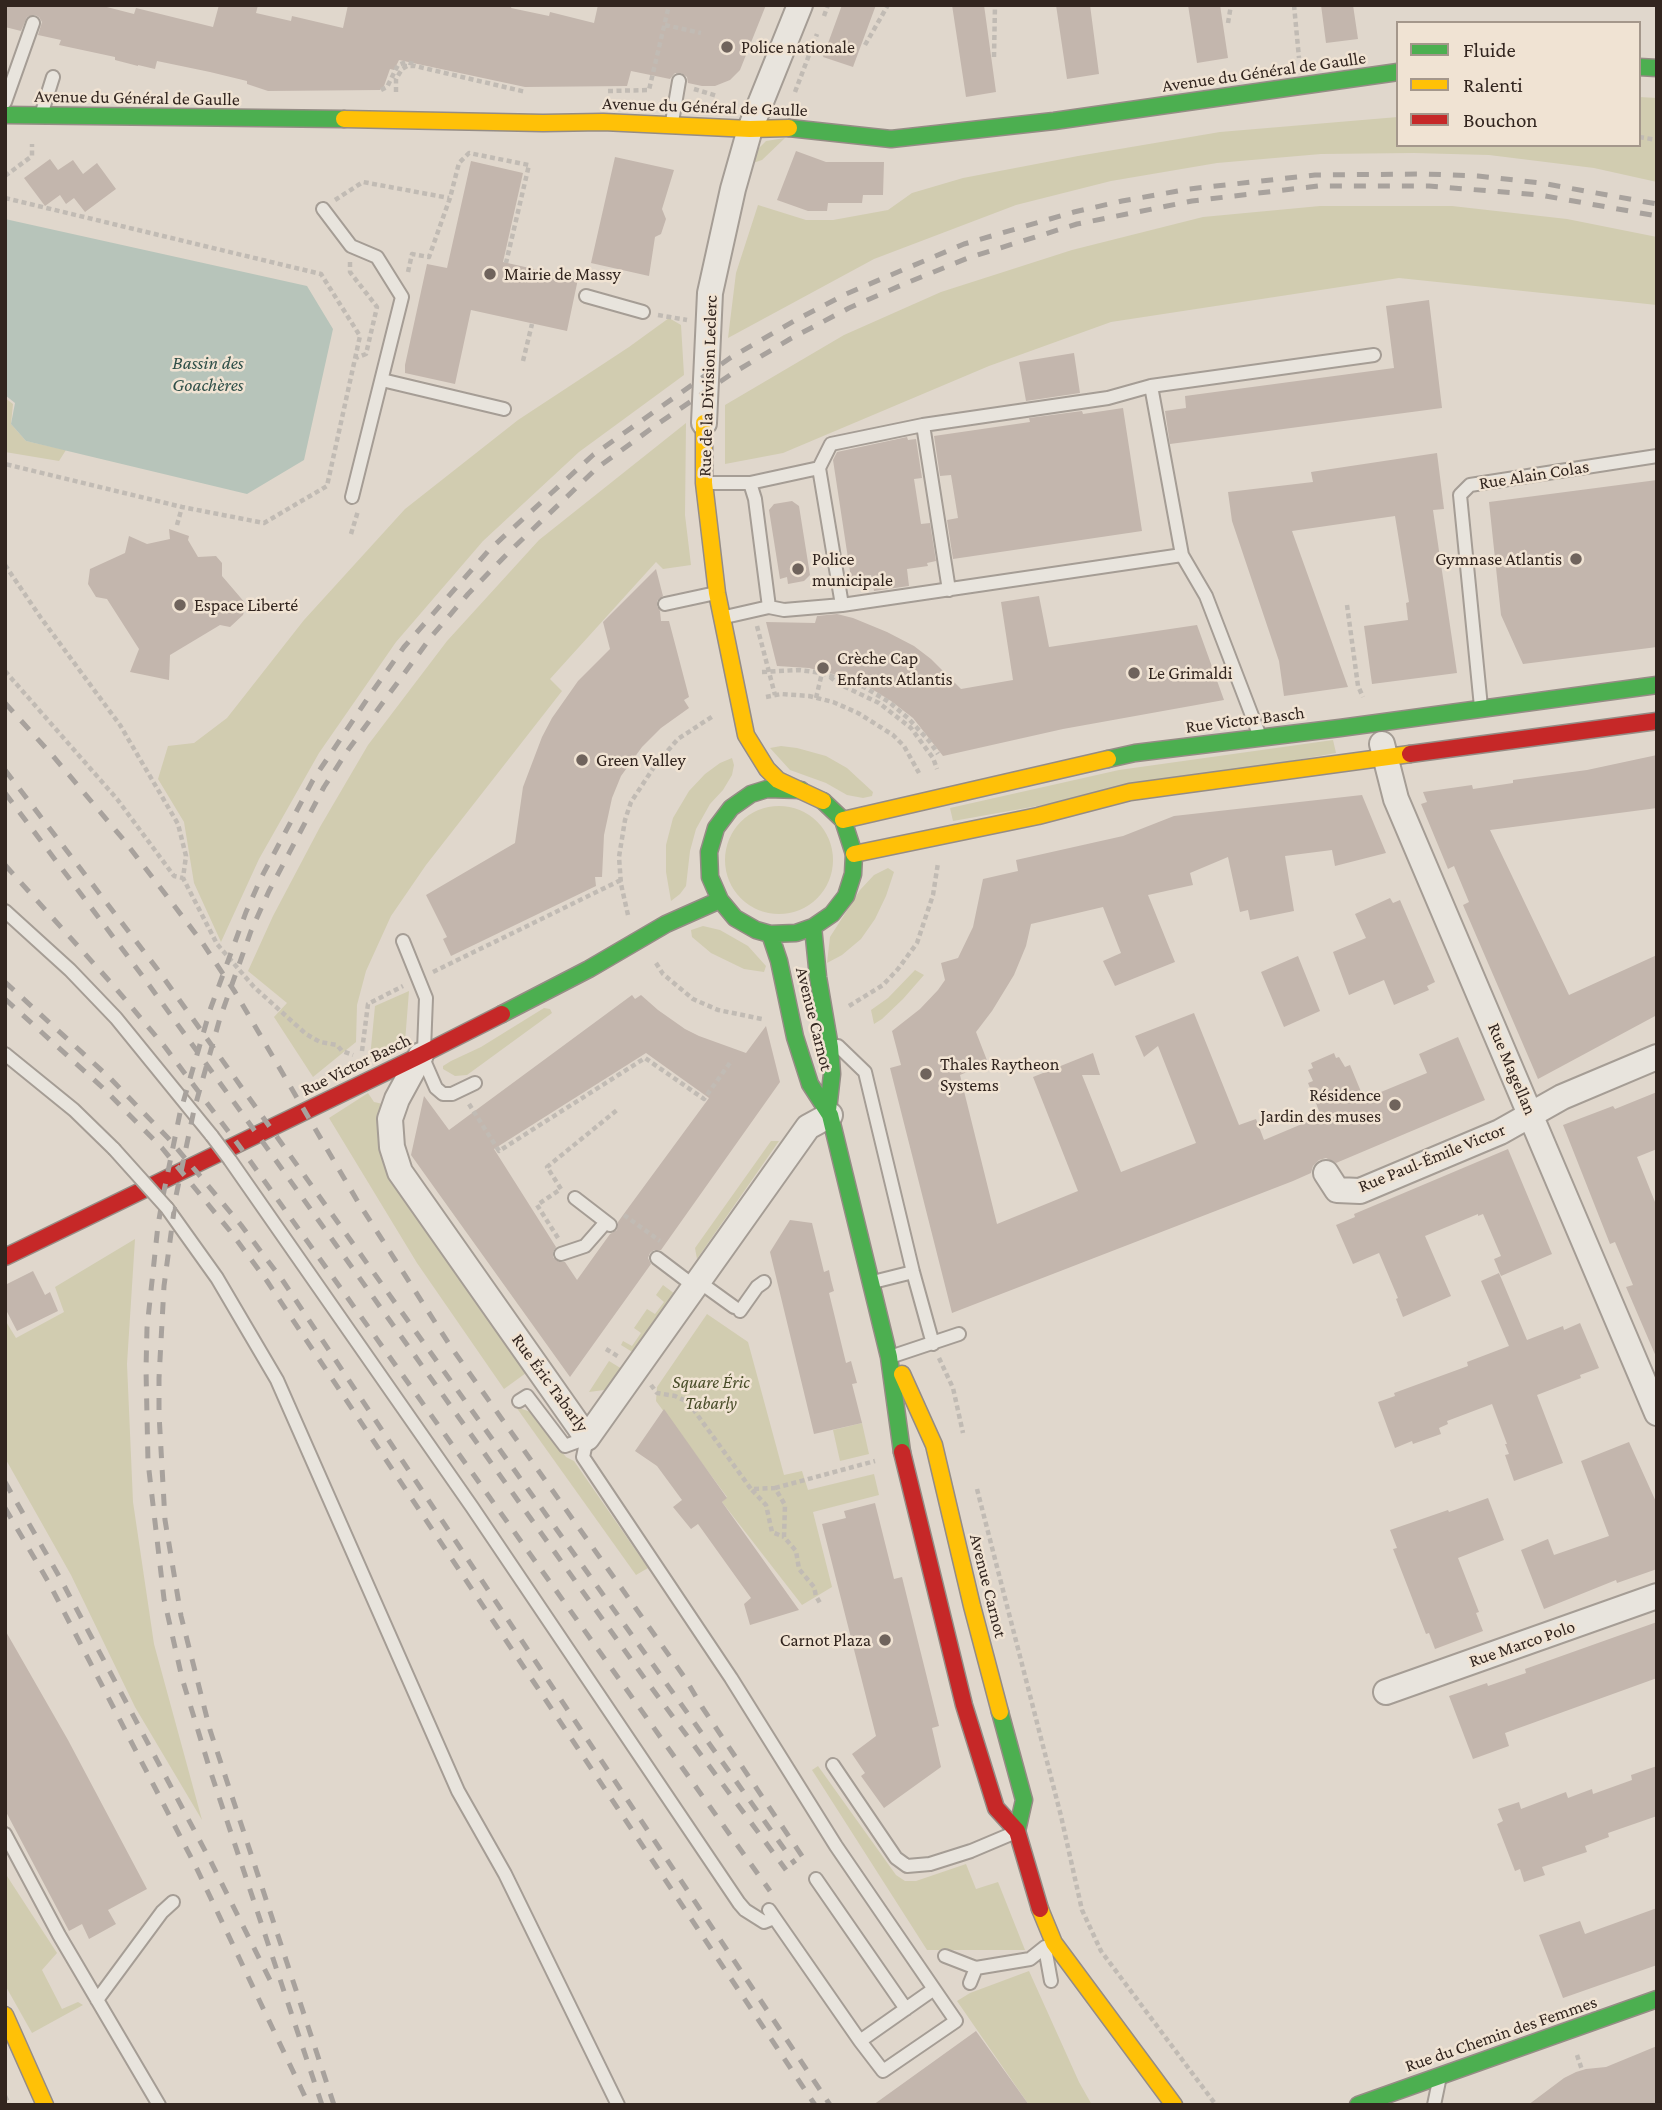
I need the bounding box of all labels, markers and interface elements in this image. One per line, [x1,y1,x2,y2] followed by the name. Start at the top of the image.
[1396,21,1641,147] legend
[741,36,855,58] place label: Police nationale
[1463,38,1516,62] text: Fluide
[719,39,735,55] marker: Police nationale
[1161,47,1367,97] street label: Avenue du Général de Gaulle
[1463,73,1523,97] text: Ralenti
[34,85,240,111] street label: Avenue du Général de Gaulle
[602,93,808,121] street label: Avenue du Général de Gaulle
[1463,108,1538,132] text: Bouchon
[504,263,621,285] place label: Mairie de Massy
[482,266,498,282] marker: Mairie de Massy
[694,295,722,477] street label: Rue de la Division Leclerc
[172,352,244,396] water label: Bassin des Goachères
[1477,456,1591,494] street label: Rue Alain Colas
[812,548,893,590] place label: Police municipale
[1435,548,1562,570] place label: Gymnase Atlantis
[1568,551,1584,567] marker: Gymnase Atlantis
[790,561,806,577] marker: Police municipale
[194,594,298,616] place label: Espace Liberté
[172,597,188,613] marker: Espace Liberté
[837,647,952,690] place label: Crèche Cap Enfants Atlantis
[815,660,831,676] marker: Crèche Cap Enfants Atlantis
[1148,662,1232,684] place label: Le Grimaldi
[1126,665,1142,681] marker: Le Grimaldi
[1184,702,1306,738] street label: Rue Victor Basch
[596,749,686,771] place label: Green Valley
[574,752,590,768] marker: Green Valley
[791,965,837,1073] street label: Avenue Carnot
[1483,1020,1541,1118] street label: Rue Magellan
[298,1029,414,1101] street label: Rue Victor Basch
[940,1053,1059,1096] place label: Thales Raytheon Systems
[918,1066,934,1082] marker: Thales Raytheon Systems
[1260,1084,1381,1126] place label: Résidence Jardin des muses
[1387,1097,1403,1113] marker: Résidence Jardin des muses
[1355,1119,1509,1197] street label: Rue Paul-Émile Victor
[507,1329,593,1437] street label: Rue Éric Tabarly
[672,1371,750,1414] park label: Square Éric Tabarly
[965,1532,1011,1640] street label: Avenue Carnot
[1466,1616,1578,1672] street label: Rue Marco Polo
[780,1629,871,1651] place label: Carnot Plaza
[877,1632,893,1648] marker: Carnot Plaza
[1402,1991,1600,2077] street label: Rue du Chemin des Femmes

